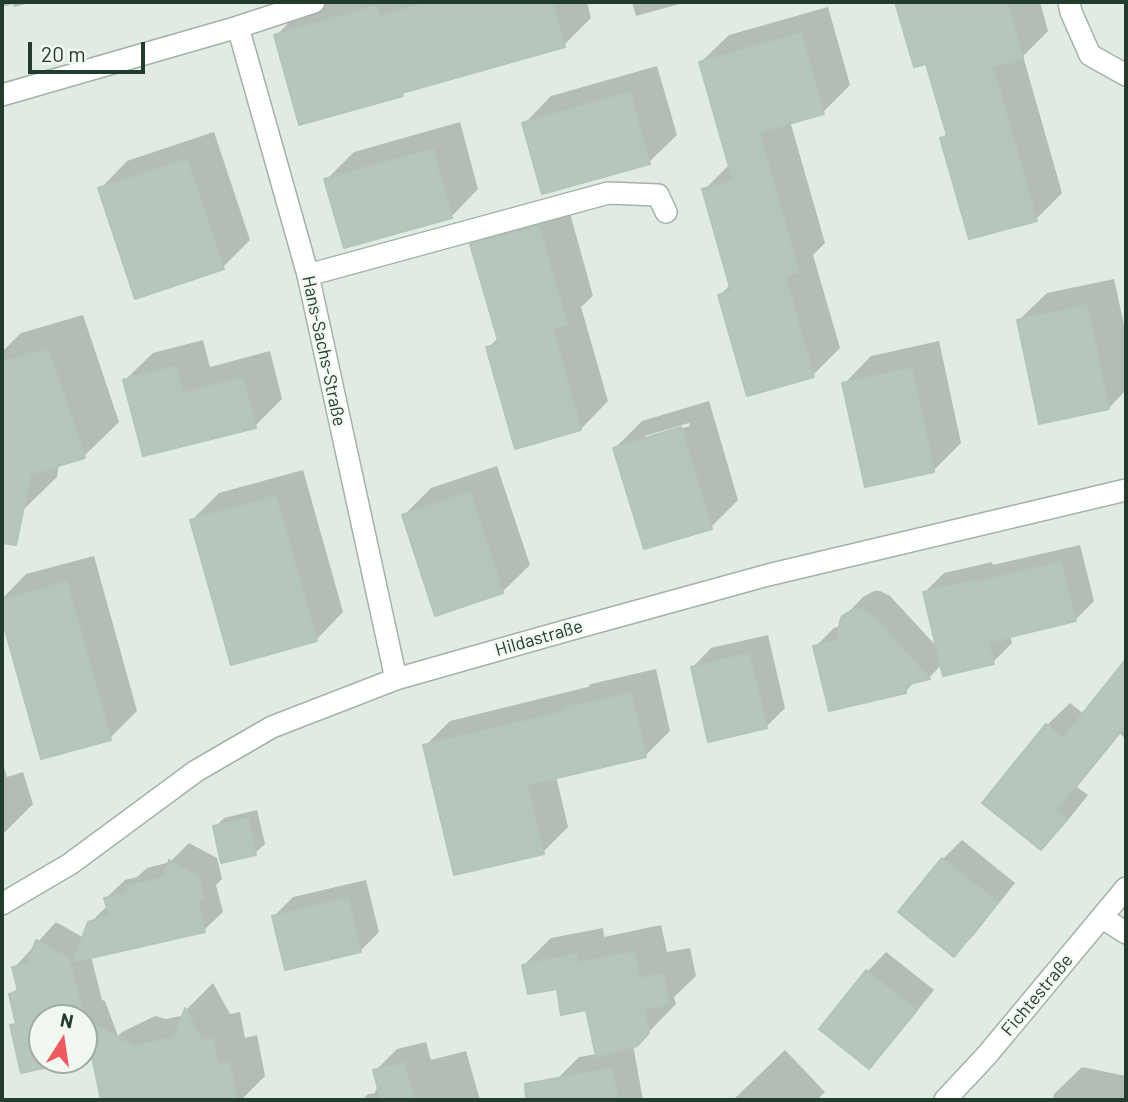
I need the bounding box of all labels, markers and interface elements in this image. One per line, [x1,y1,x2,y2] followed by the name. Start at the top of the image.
[32,28,149,72] scale bar
[41,41,86,66] text: 20 m
[297,274,351,428] street label: Hans-Sachs-Straße
[493,615,585,661] street label: Hildastraße
[997,950,1077,1040] street label: Fichtestraße
[28,1004,98,1074] north arrow
[58,1007,76,1032] text: N

